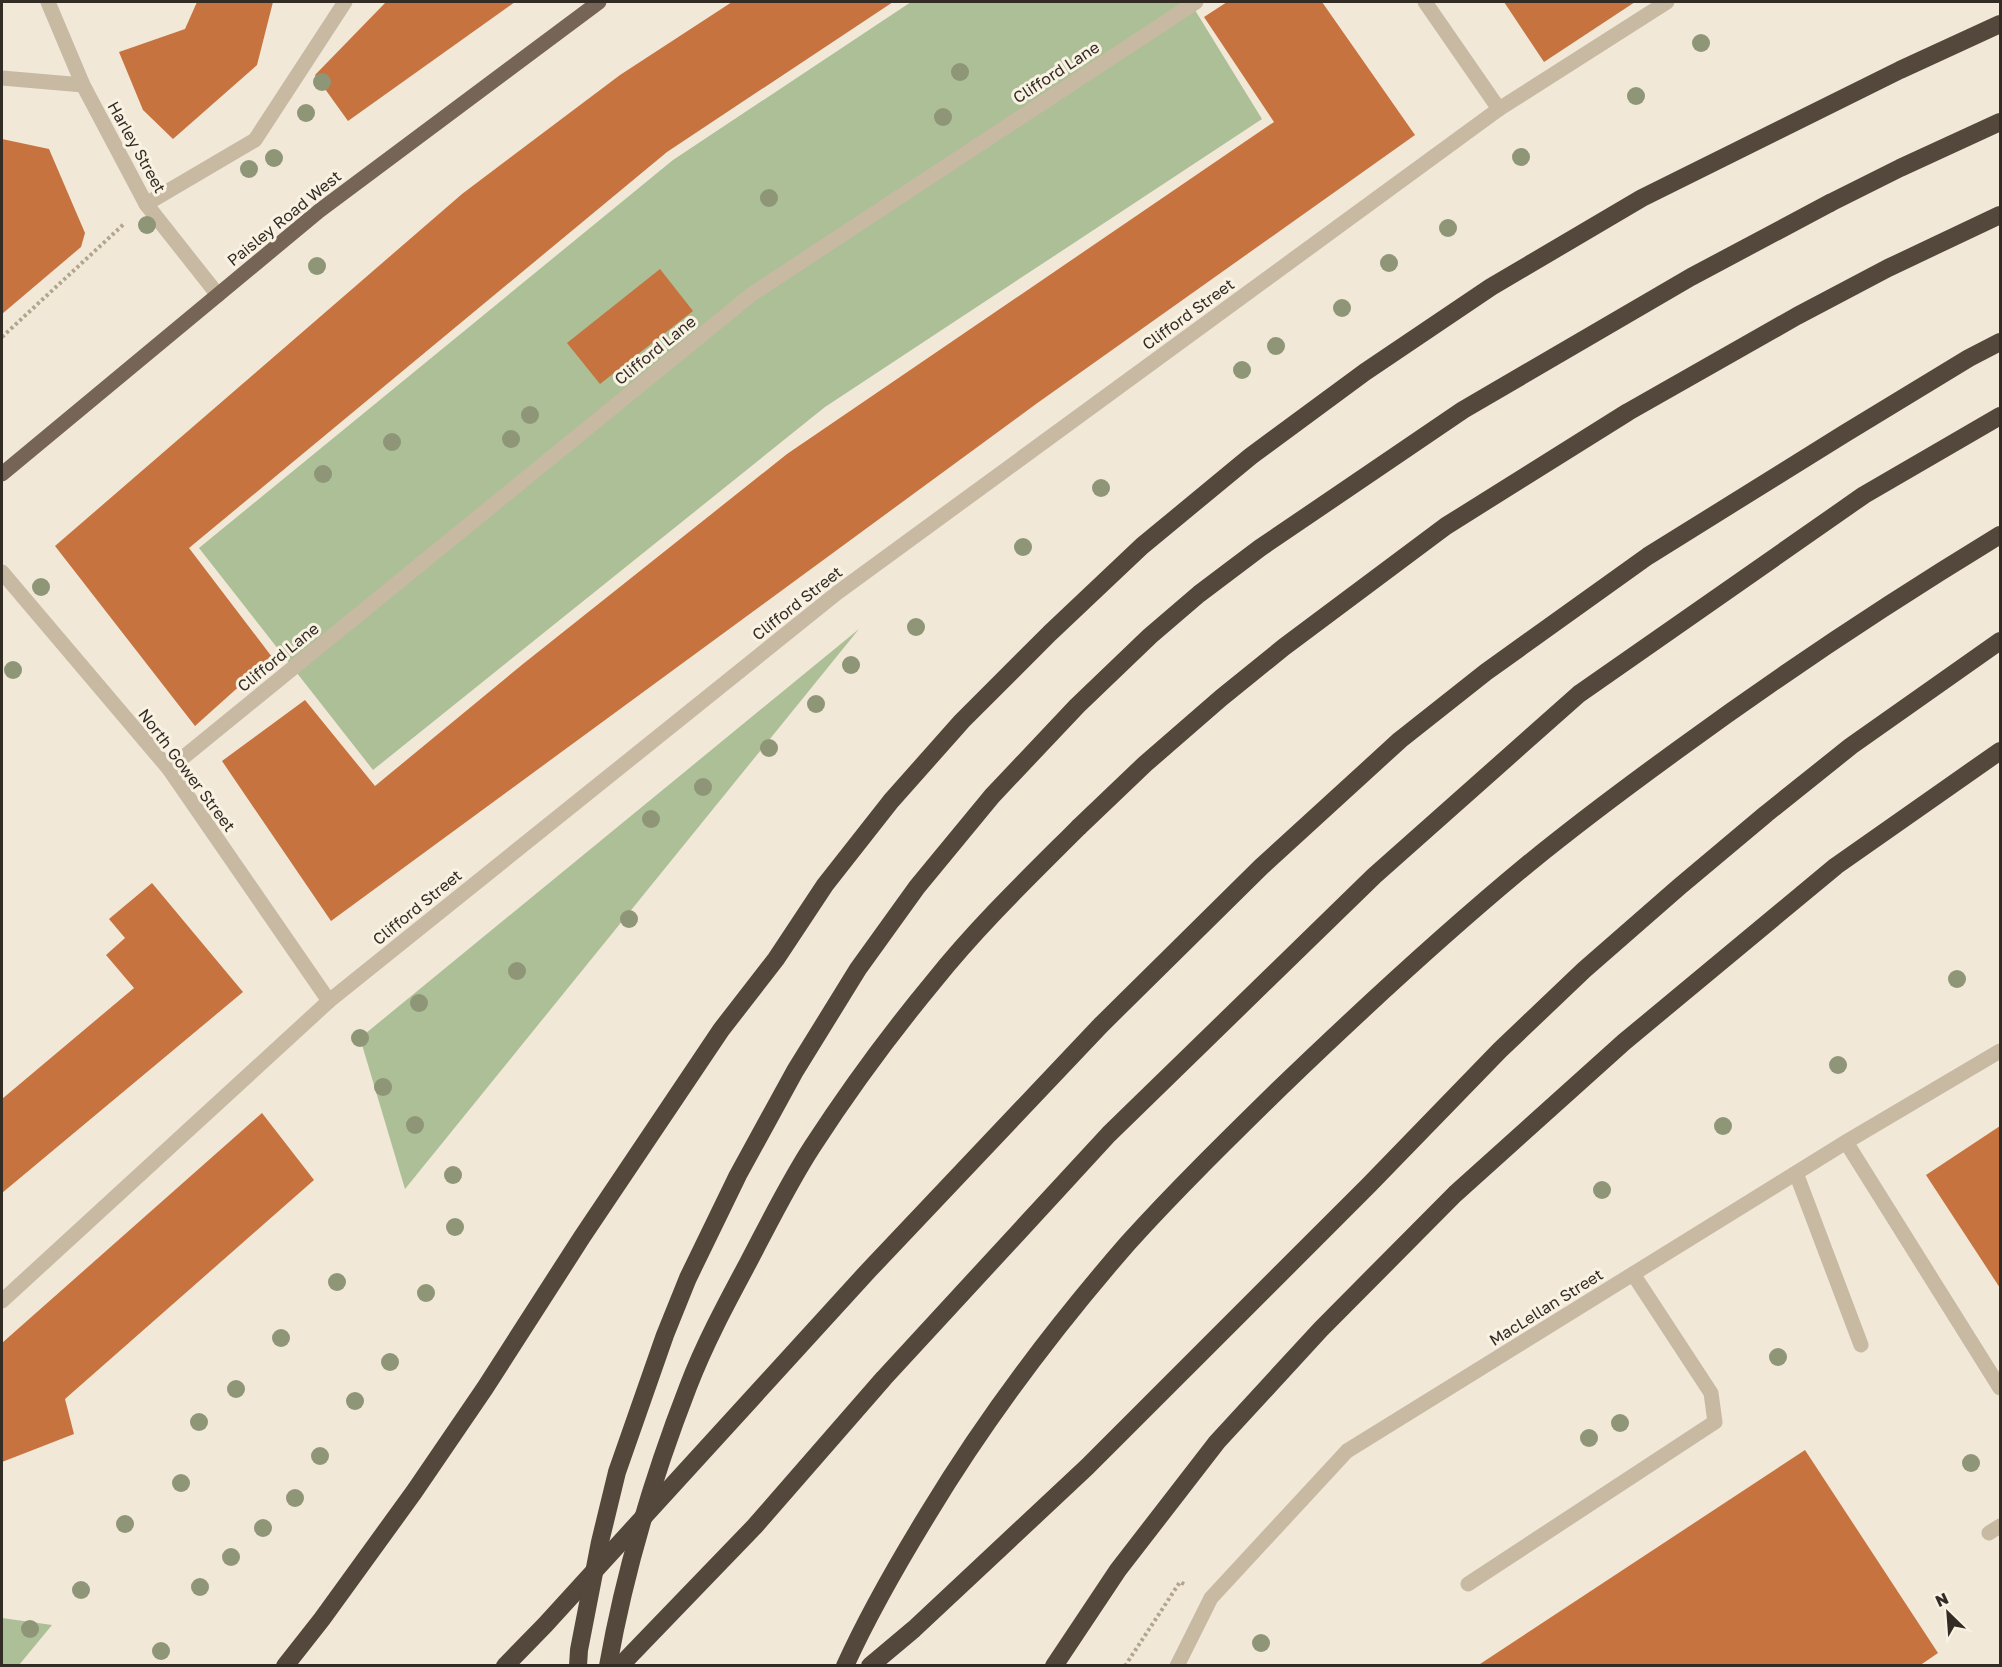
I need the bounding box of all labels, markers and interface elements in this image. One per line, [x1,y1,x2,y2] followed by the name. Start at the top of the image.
[1009,37,1103,107] street label: Clifford Lane
[104,98,170,196] street label: Harley Street
[223,166,345,270] street label: Paisley Road West
[1138,274,1238,354] street label: Clifford Street
[610,311,700,389] street label: Clifford Lane
[748,562,846,644] street label: Clifford Street
[233,618,323,696] street label: Clifford Lane
[134,704,240,836] street label: North Gower Street
[368,865,466,949] street label: Clifford Street
[1485,1264,1607,1350] street label: MacLellan Street
[1918,1583,1978,1643] north arrow
[1932,1588,1951,1611] text: N

